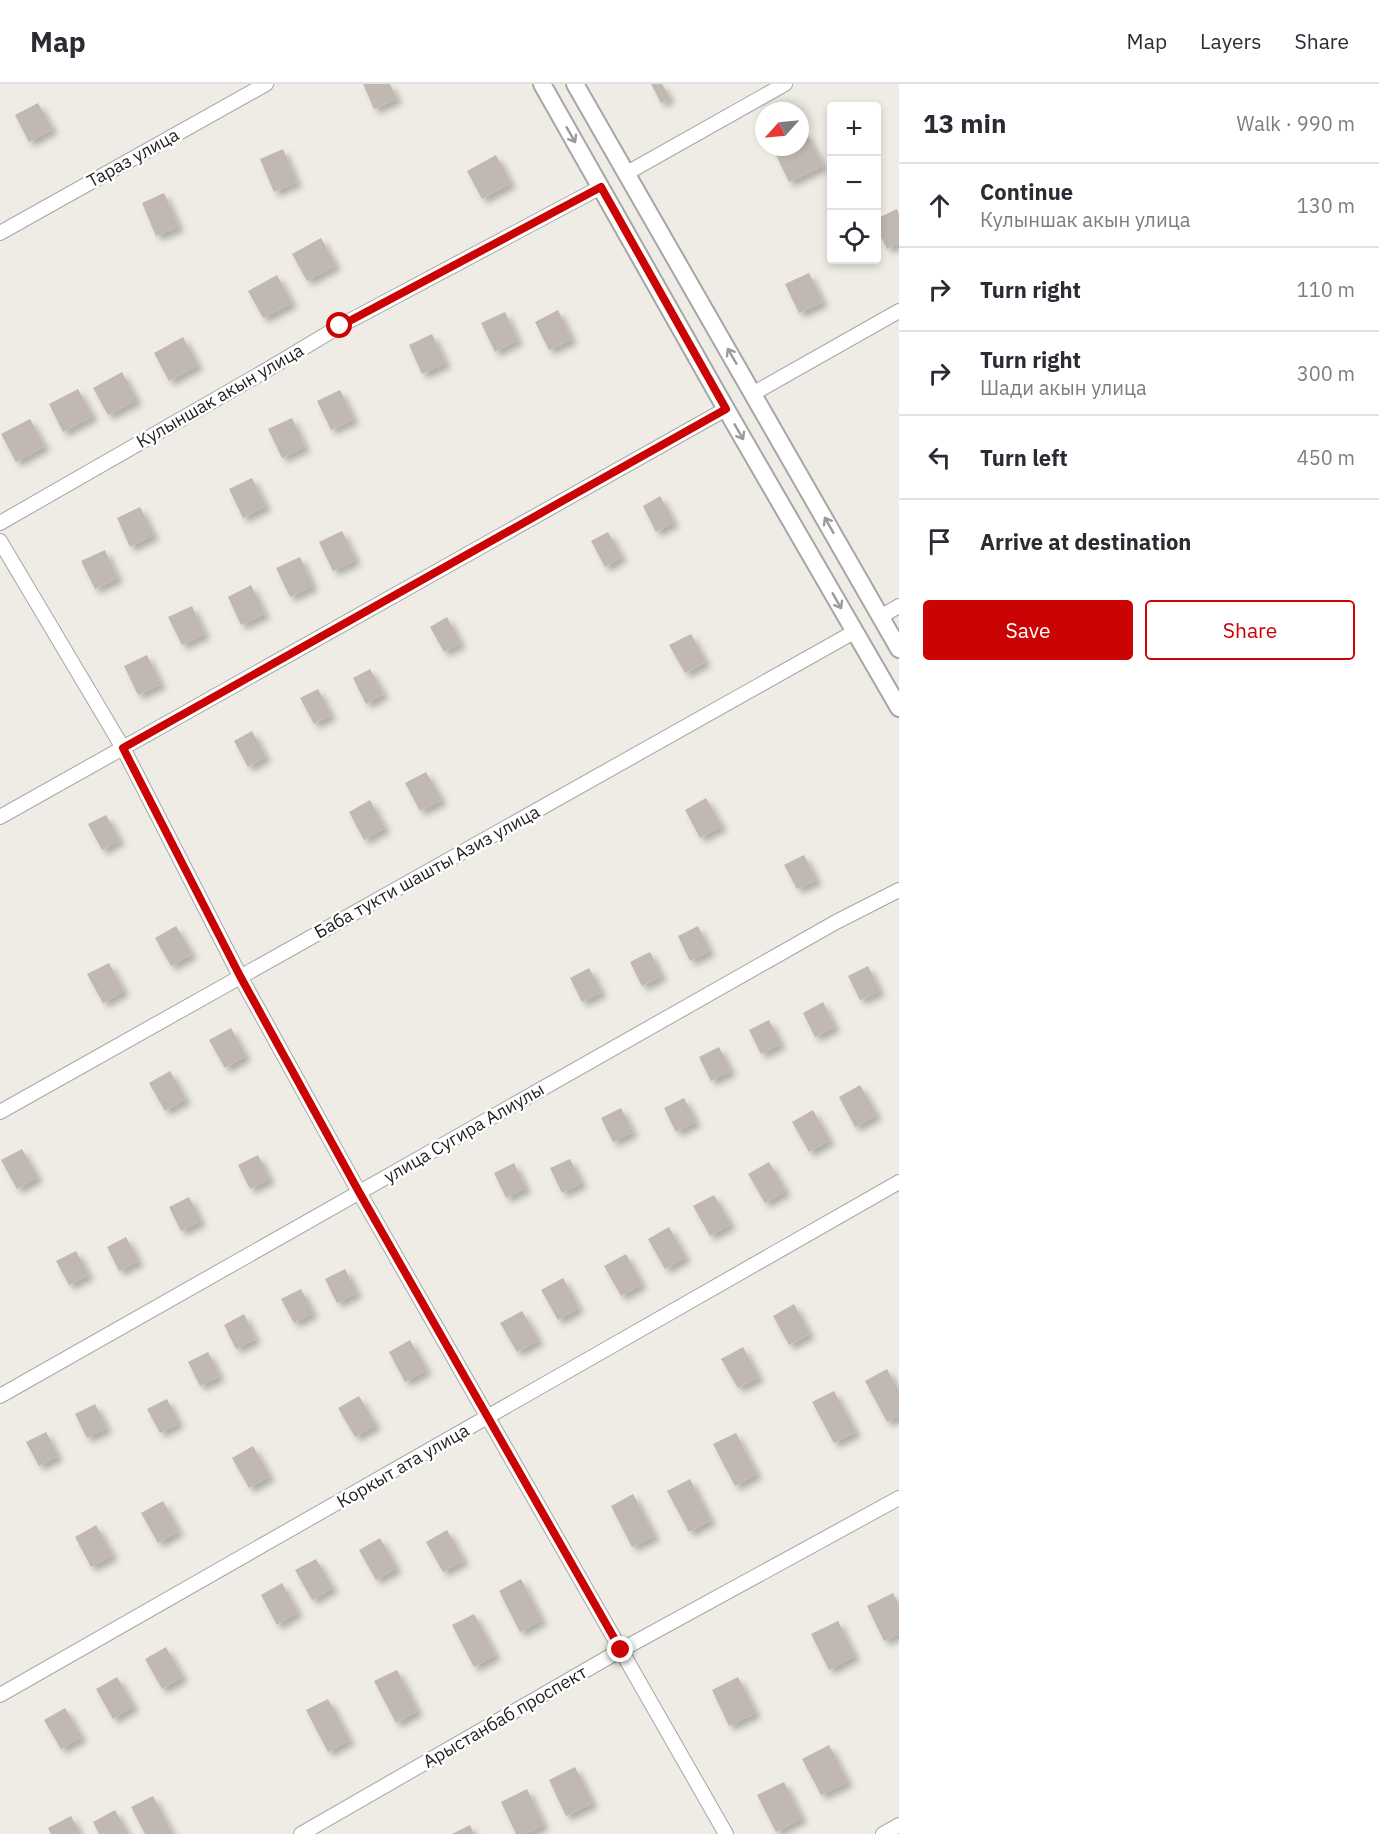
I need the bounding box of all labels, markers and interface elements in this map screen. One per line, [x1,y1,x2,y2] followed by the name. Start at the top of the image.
[30,23,86,60] text: Map
[1127,27,1167,55] text: Map
[1200,27,1262,55] text: Layers
[1295,27,1349,55] text: Share
[755,102,809,156] north arrow
[827,102,881,264] map controls
[827,102,881,156] button: +
[923,106,1007,140] text: 13 min
[1237,110,1355,137] text: Walk · 990 m
[83,123,183,192] street label: Тараз улица
[565,126,577,143] one-way arrow
[827,156,881,210] button: −
[980,177,1073,206] text: Continue
[923,189,956,222] icon: ahead
[1297,192,1355,219] text: 130 m
[980,206,1190,233] text: Кулыншак акын улица
[827,210,881,264] button: locate
[923,273,956,306] icon: right
[980,275,1081,304] text: Turn right
[1297,276,1355,303] text: 110 m
[326,312,352,338] route start
[132,338,308,453] street label: Кулыншак акын улица
[980,345,1081,374] text: Turn right
[726,347,738,364] one-way arrow
[923,357,956,390] icon: right
[1297,360,1355,387] text: 300 m
[980,374,1147,401] text: Шади акын улица
[734,423,746,440] one-way arrow
[923,441,956,474] icon: left
[980,443,1068,472] text: Turn left
[1297,444,1355,471] text: 450 m
[822,517,834,534] one-way arrow
[923,525,956,558] icon: arrive
[980,527,1191,556] text: Arrive at destination
[831,592,843,609] one-way arrow
[923,600,1133,660] button: Save
[1145,600,1355,660] button: Share
[310,800,544,943] street label: Баба тукти шашты Азиз улица
[379,1077,548,1188] street label: улица Сугира Алиулы
[333,1418,473,1513] street label: Коркыт ата улица
[607,1636,633,1662] route end
[419,1660,591,1773] street label: Арыстанбаб проспект

